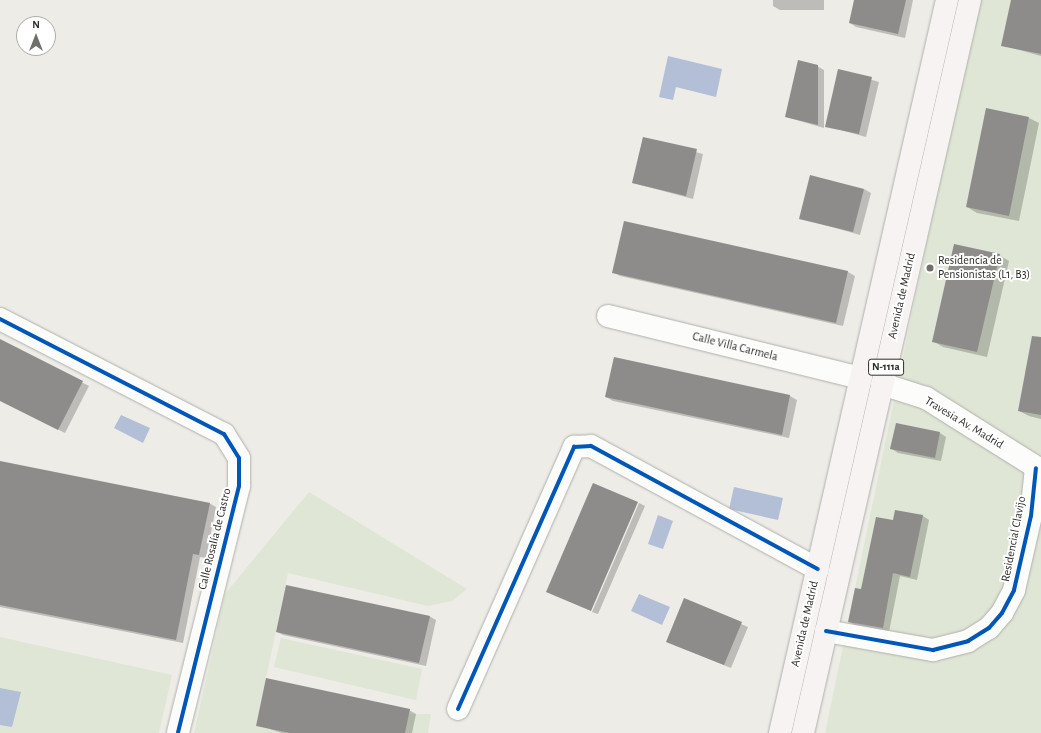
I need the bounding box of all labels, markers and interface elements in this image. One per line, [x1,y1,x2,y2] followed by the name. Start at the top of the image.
[16,16,56,56] north arrow
[32,19,40,30] text: N
[885,252,919,340] street label: Avenida de Madrid
[938,254,1030,282] place label: Residencia de Pensionistas (L1, B3)
[925,263,935,273] marker: Residencia de Pensionistas (L1, B3)
[691,329,779,365] street label: Calle Villa Carmela
[868,358,904,376] road number: N-111a
[922,394,1006,452] street label: Travesia Av. Madrid
[195,487,235,591] street label: Calle Rosalía de Castro
[999,495,1029,583] street label: Residencial Clavijo
[788,580,822,668] street label: Avenida de Madrid

